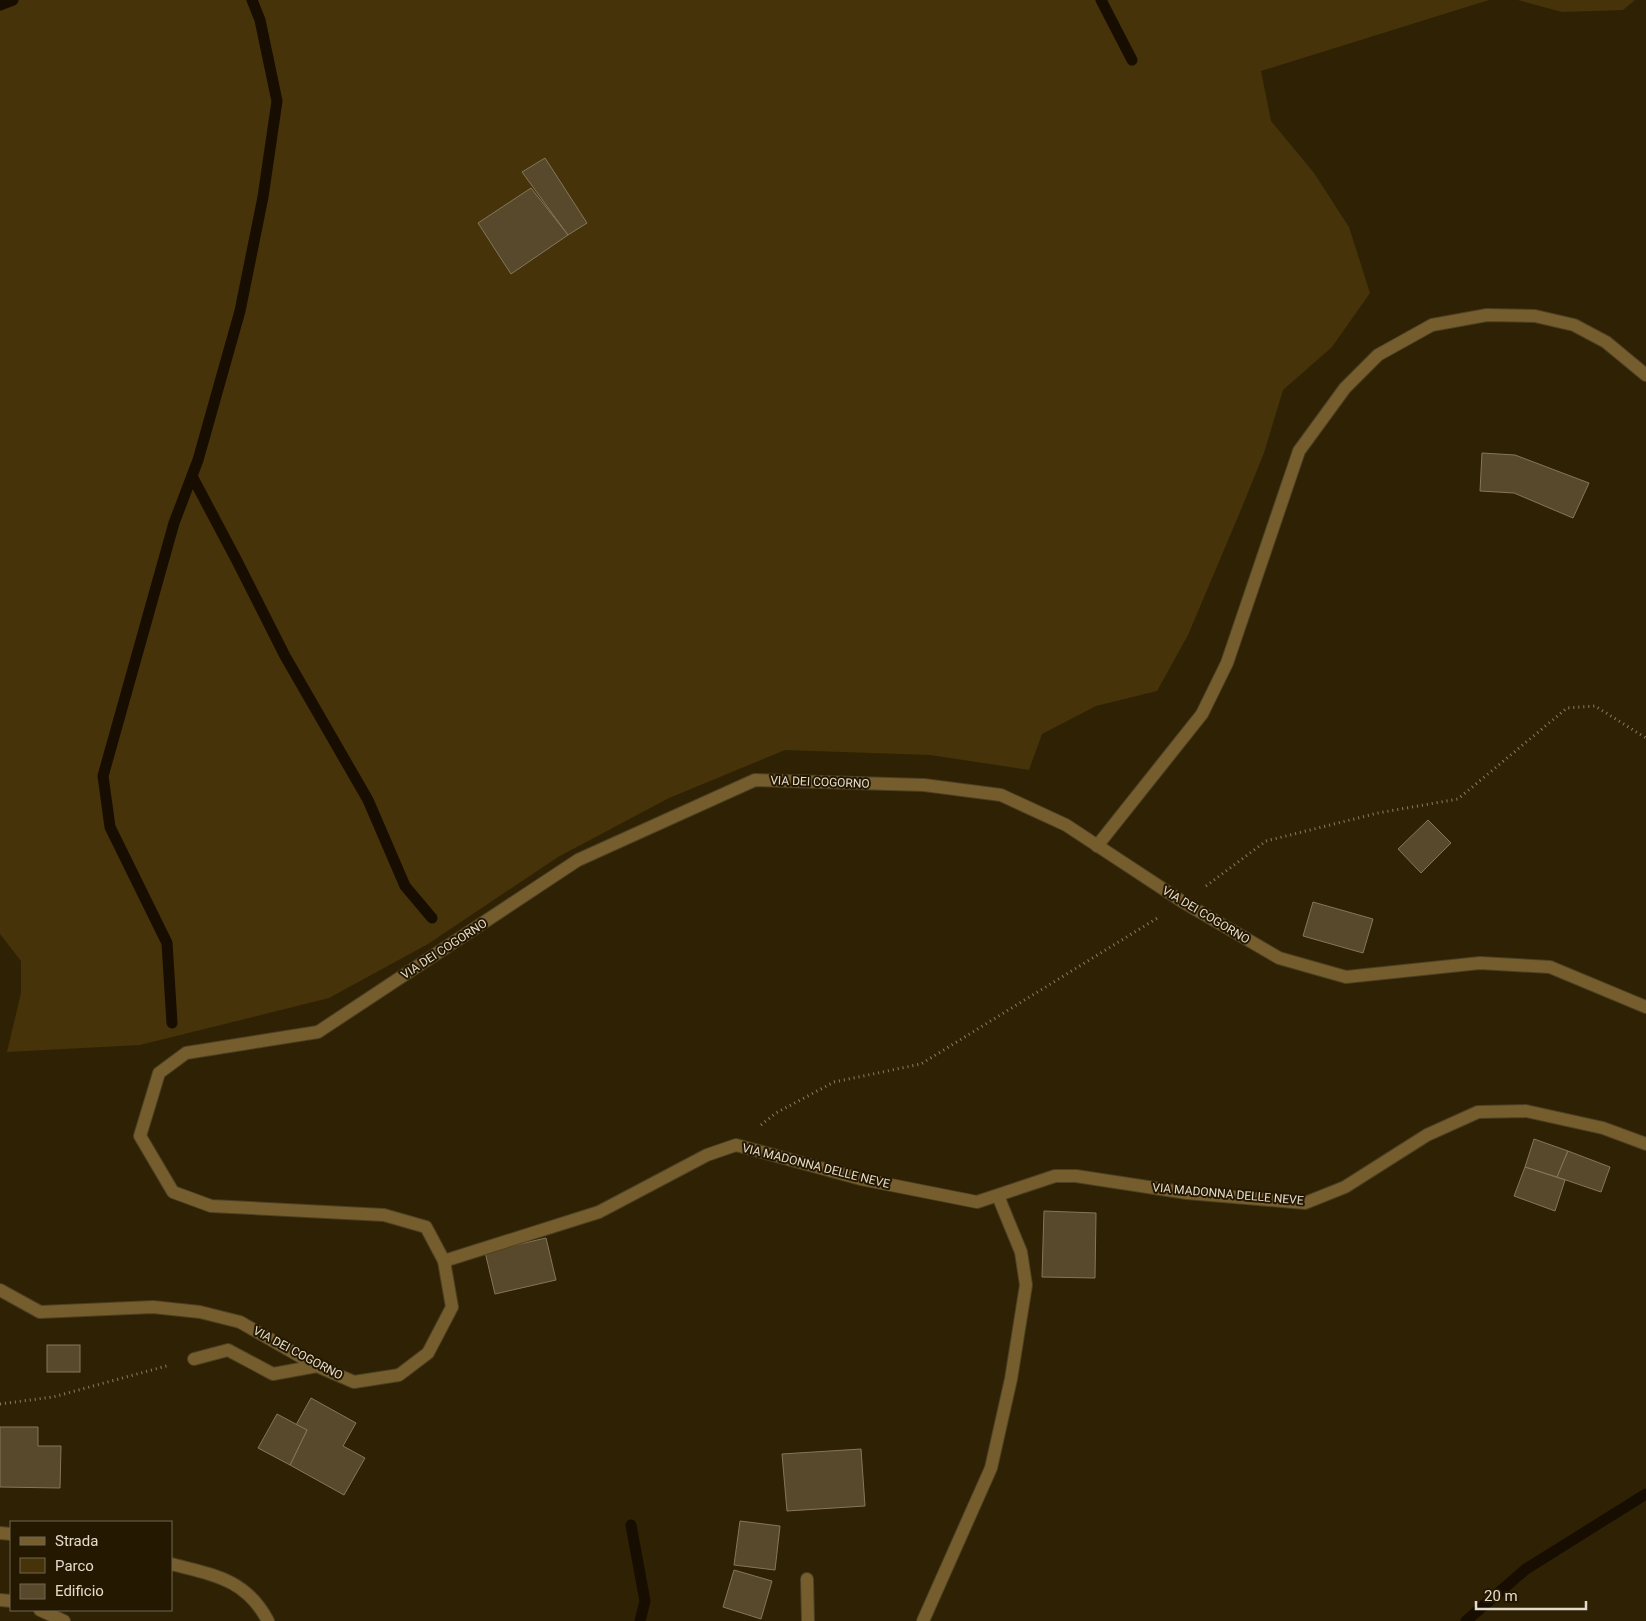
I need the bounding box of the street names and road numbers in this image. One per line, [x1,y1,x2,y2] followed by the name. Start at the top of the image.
[770,773,870,791] street label: VIA DEI COGORNO
[1160,883,1252,947] street label: VIA DEI COGORNO
[398,916,490,982] street label: VIA DEI COGORNO
[741,1141,891,1191] street label: VIA MADONNA DELLE NEVE
[1152,1180,1304,1208] street label: VIA MADONNA DELLE NEVE
[251,1323,345,1383] street label: VIA DEI COGORNO

